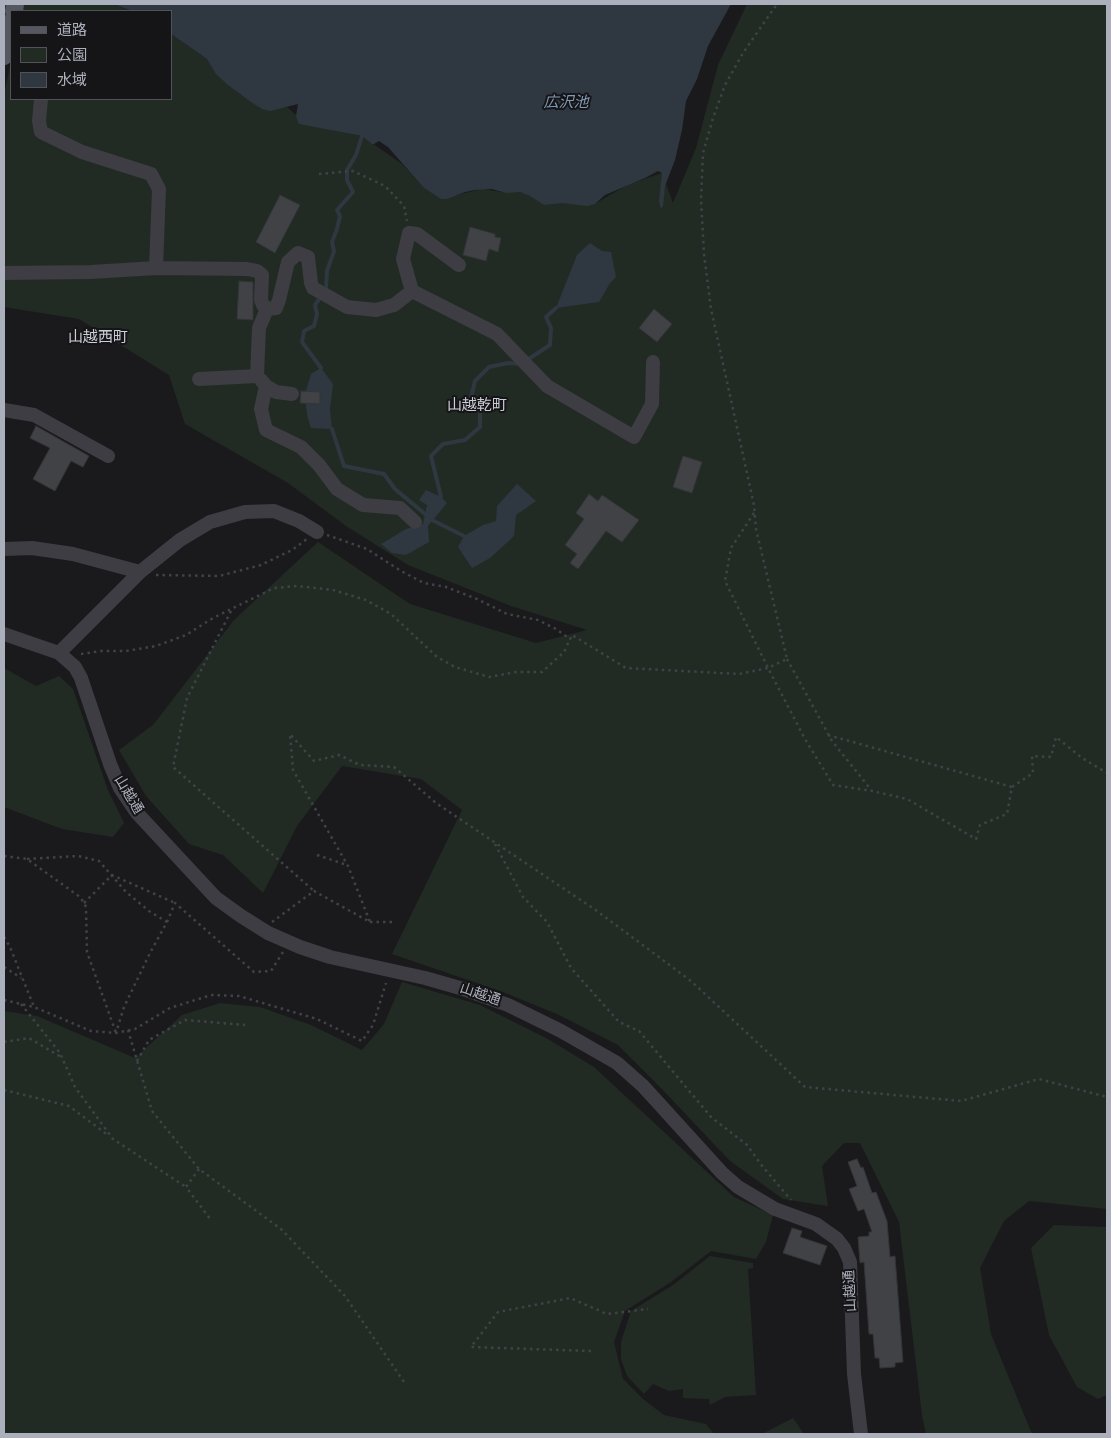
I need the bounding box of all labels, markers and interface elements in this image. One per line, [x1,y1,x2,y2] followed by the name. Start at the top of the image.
[10,10,172,100] legend
[57,18,87,41] text: 道路
[57,43,87,66] text: 公園
[57,68,87,91] text: 水域
[544,94,588,112] water label: 広沢池
[68,329,128,347] district label: 山越西町
[447,397,507,415] district label: 山越乾町
[110,773,146,817] street label: 山越通
[457,980,503,1010] street label: 山越通
[842,1270,860,1312] street label: 山越通

